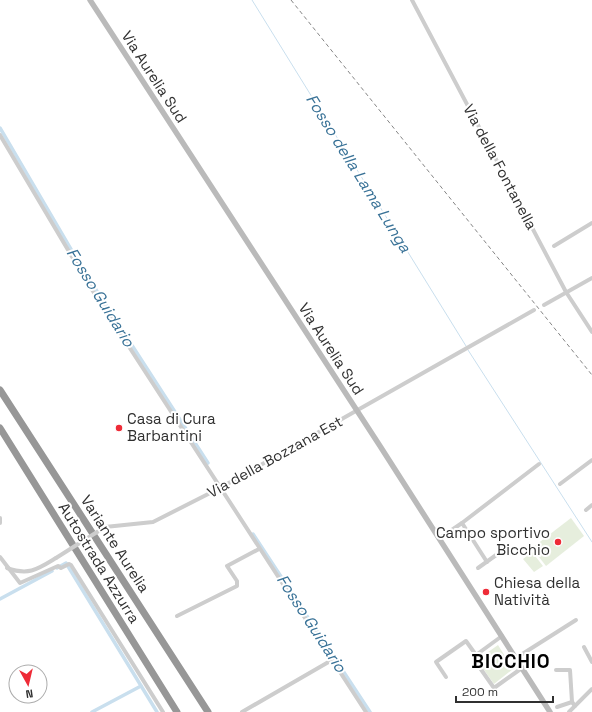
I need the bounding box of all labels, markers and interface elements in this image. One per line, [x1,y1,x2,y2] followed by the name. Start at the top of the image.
[118,27,191,126] street label: Via Aurelia Sud
[301,90,416,257] water label: Fosso della Lama Lunga
[459,101,542,233] street label: Via della Fontanella
[62,244,140,352] water label: Fosso Guidario
[295,299,368,398] street label: Via Aurelia Sud
[127,409,216,445] place label: Casa di Cura Barbantini
[204,411,346,502] street label: Via della Bozzana Est
[114,423,124,433] marker: Casa di Cura Barbantini
[77,491,154,596] street label: Variante Aurelia
[55,499,144,627] street label: Autostrada Azzurra
[436,523,550,559] place label: Campo sportivo Bicchio
[553,537,563,547] marker: Campo sportivo Bicchio
[272,570,352,677] water label: Fosso Guidario
[494,573,581,609] place label: Chiesa della Natività
[481,587,491,597] marker: Chiesa della Natività
[471,649,551,674] district label: BICCHIO
[8,664,48,704] north arrow
[456,678,553,704] scale bar
[462,684,498,700] text: 200 m
[25,686,34,701] text: N

